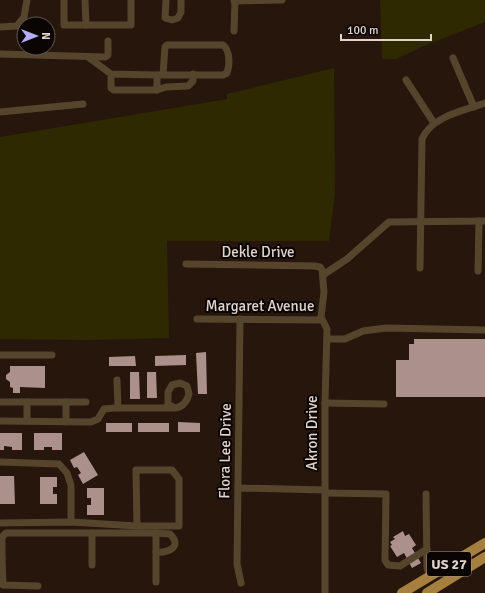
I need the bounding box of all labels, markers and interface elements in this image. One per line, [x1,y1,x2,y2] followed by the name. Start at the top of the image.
[16,16,56,56] north arrow
[341,16,431,42] scale bar
[347,23,379,38] text: 100 m
[39,32,52,40] text: N
[221,243,295,261] street label: Dekle Drive
[206,297,314,315] street label: Margaret Avenue
[303,396,321,470] street label: Akron Drive
[215,403,235,499] street label: Flora Lee Drive
[427,552,471,576] road number: US 27

